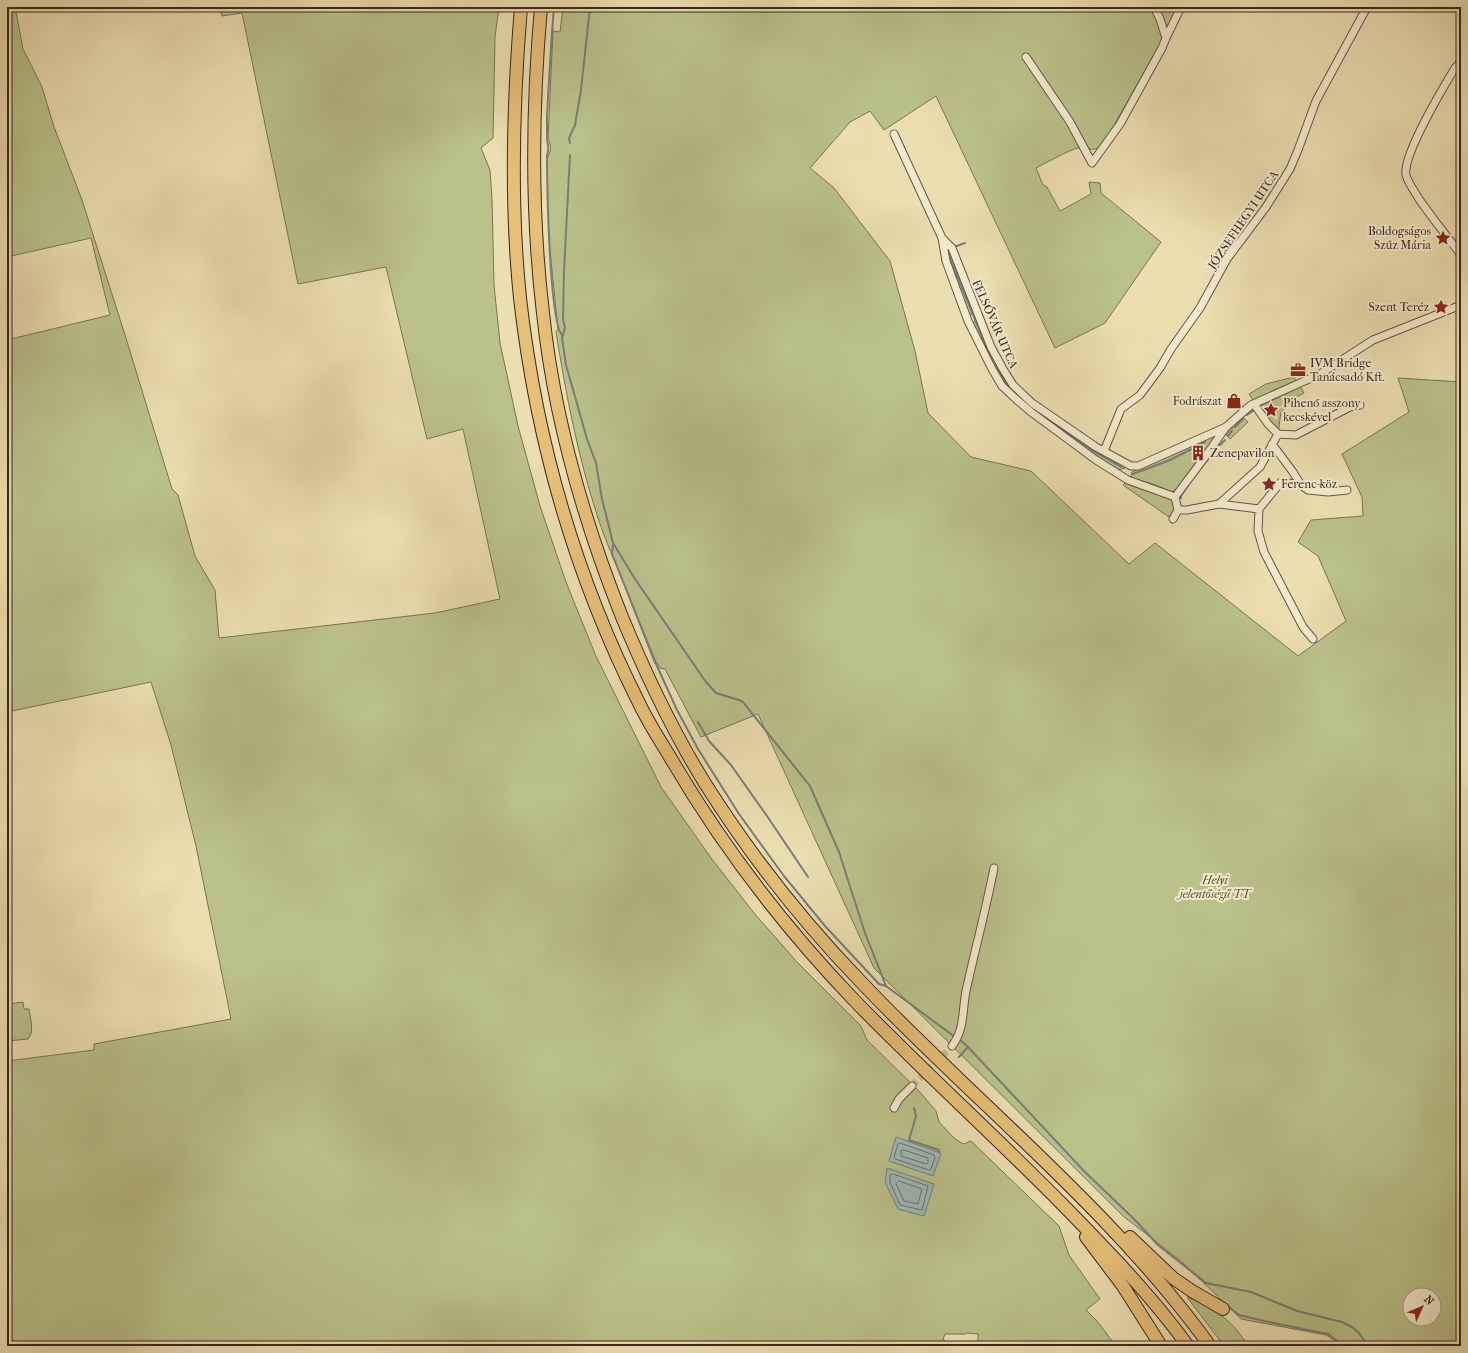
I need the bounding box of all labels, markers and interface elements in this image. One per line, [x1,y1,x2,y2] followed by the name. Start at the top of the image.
[1203,167,1281,273] street label: JÓZSEFHEGYI UTCA
[1368,224,1432,252] place label: Boldogságos Szűz Mária
[1434,229,1452,247] place icon: Boldogságos Szűz Mária
[969,277,1022,371] street label: FELSŐVÁR UTCA
[1432,298,1450,316] place icon: Szent Teréz
[1369,300,1430,314] place label: Szent Teréz
[1310,356,1385,384] place label: IVM Bridge Tanácsadó Kft.
[1289,361,1307,379] office icon: IVM Bridge Tanácsadó Kft.
[1225,392,1243,410] shop icon: Fodrászat
[1173,394,1223,408] place label: Fodrászat
[1283,396,1361,424] place label: Pihenő asszony kecskével
[1262,401,1280,419] place icon: Pihenő asszony kecskével
[1189,444,1207,462] building icon: Zenepavilon
[1210,446,1275,460] place label: Zenepavilon
[1260,475,1278,493] place icon: Ferenc-köz
[1281,477,1338,491] place label: Ferenc-köz
[1176,873,1253,901] park label: Helyi jelentőségű TT
[1402,1287,1442,1327] north arrow
[1421,1293,1437,1308] text: N

